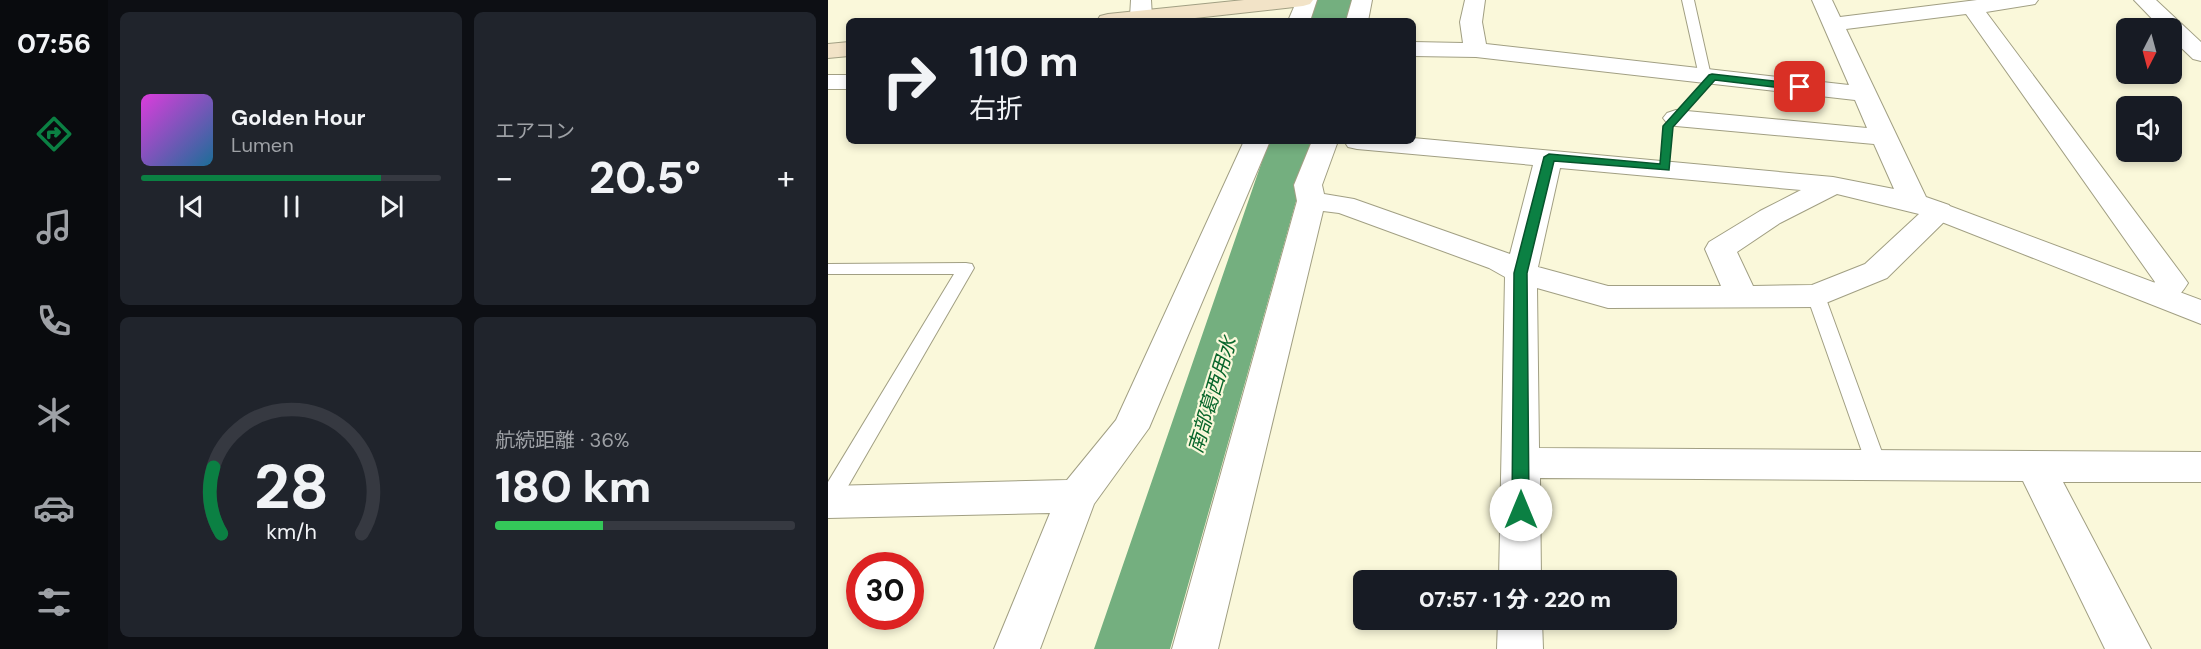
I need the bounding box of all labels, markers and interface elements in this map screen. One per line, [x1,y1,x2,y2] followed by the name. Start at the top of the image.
[2116,18,2182,84] north arrow
[2116,18,2182,162] map controls
[17,26,91,61] text: 07:56
[969,34,1079,89] text: 110 m
[870,42,948,120] icon: right
[1774,61,1825,112] pin
[1783,70,1816,103] icon: arrive
[969,91,1023,126] text: 右折
[2116,96,2182,162] button: sound
[231,103,366,132] text: Golden Hour
[33,113,75,155] icon: directions
[495,118,575,144] text: エアコン
[231,132,294,158] text: Lumen
[589,148,701,207] text: 20.5°
[495,156,513,199] text: −
[777,156,795,199] text: +
[175,190,208,223] icon: previous
[275,190,308,223] icon: pause
[375,190,408,223] icon: next
[33,206,75,248] icon: music
[33,300,75,342] icon: phone
[1182,332,1243,456] water label: 南部葛西用水
[33,394,75,436] icon: climate
[495,427,629,453] text: 航続距離 · 36%
[253,446,329,527] text: 28
[495,457,651,516] text: 180 km
[1489,478,1553,542] position arrow
[33,487,75,529] icon: car
[266,518,316,546] text: km/h
[846,552,924,630] speed limit sign: 30
[33,581,75,623] icon: filters
[1419,585,1611,614] text: 07:57 · 1 分 · 220 m

